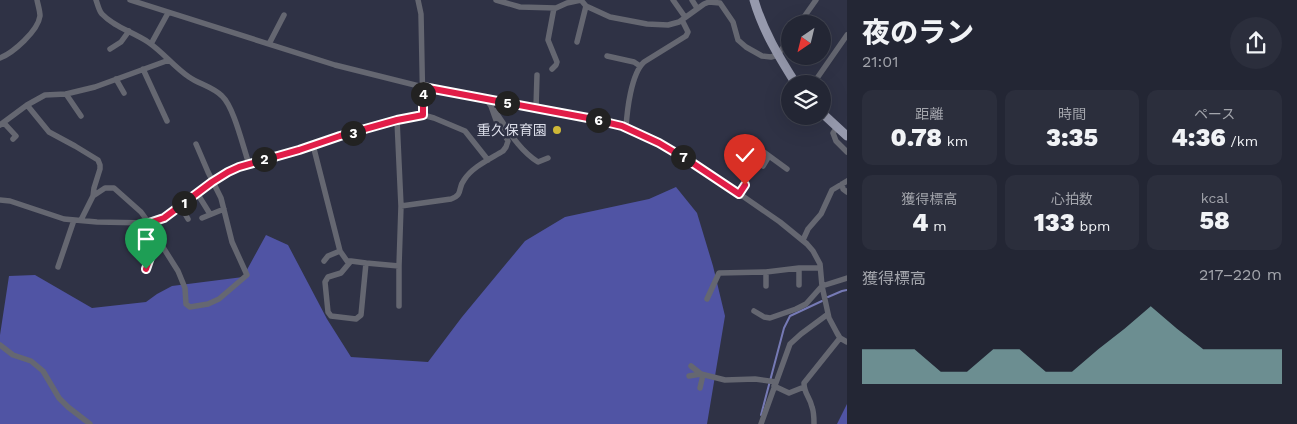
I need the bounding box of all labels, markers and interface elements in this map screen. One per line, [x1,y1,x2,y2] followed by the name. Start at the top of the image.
[781,15,831,65] north arrow
[781,15,831,125] map controls
[862,16,974,49] text: 夜のラン
[1230,17,1282,69] button: share
[862,52,899,71] text: 21:01
[781,75,831,125] button: layers
[410,82,436,106] pin: 4
[419,86,428,102] text: 4
[494,90,520,116] pin: 5
[503,95,512,111] text: 5
[915,106,943,122] text: 距離
[1058,106,1086,122] text: 時間
[1194,106,1235,122] text: ペース
[586,108,610,132] pin: 6
[594,112,603,128] text: 6
[340,120,366,146] pin: 3
[477,122,547,138] place label: 重久保育園
[891,123,942,152] text: 0.78
[1046,123,1098,152] text: 3:35
[1171,123,1226,152] text: 4:36
[551,124,563,136] marker: 重久保育園
[349,125,358,141] text: 3
[942,133,968,149] text: km
[1226,133,1258,149] text: /km
[724,134,766,185] pin
[731,141,759,169] icon: check
[670,144,696,170] pin: 7
[252,146,276,172] pin: 2
[679,149,688,165] text: 7
[260,151,269,167] text: 2
[172,190,196,216] pin: 1
[1201,190,1229,206] text: kcal
[901,191,957,207] text: 獲得標高
[1051,191,1093,207] text: 心拍数
[181,195,188,211] text: 1
[1199,206,1230,235] text: 58
[912,208,929,237] text: 4
[1034,208,1075,237] text: 133
[125,218,167,269] pin
[929,218,947,234] text: m
[1075,218,1110,234] text: bpm
[132,225,160,253] icon: arrive
[1199,265,1282,284] text: 217–220 m
[862,269,926,288] text: 獲得標高

